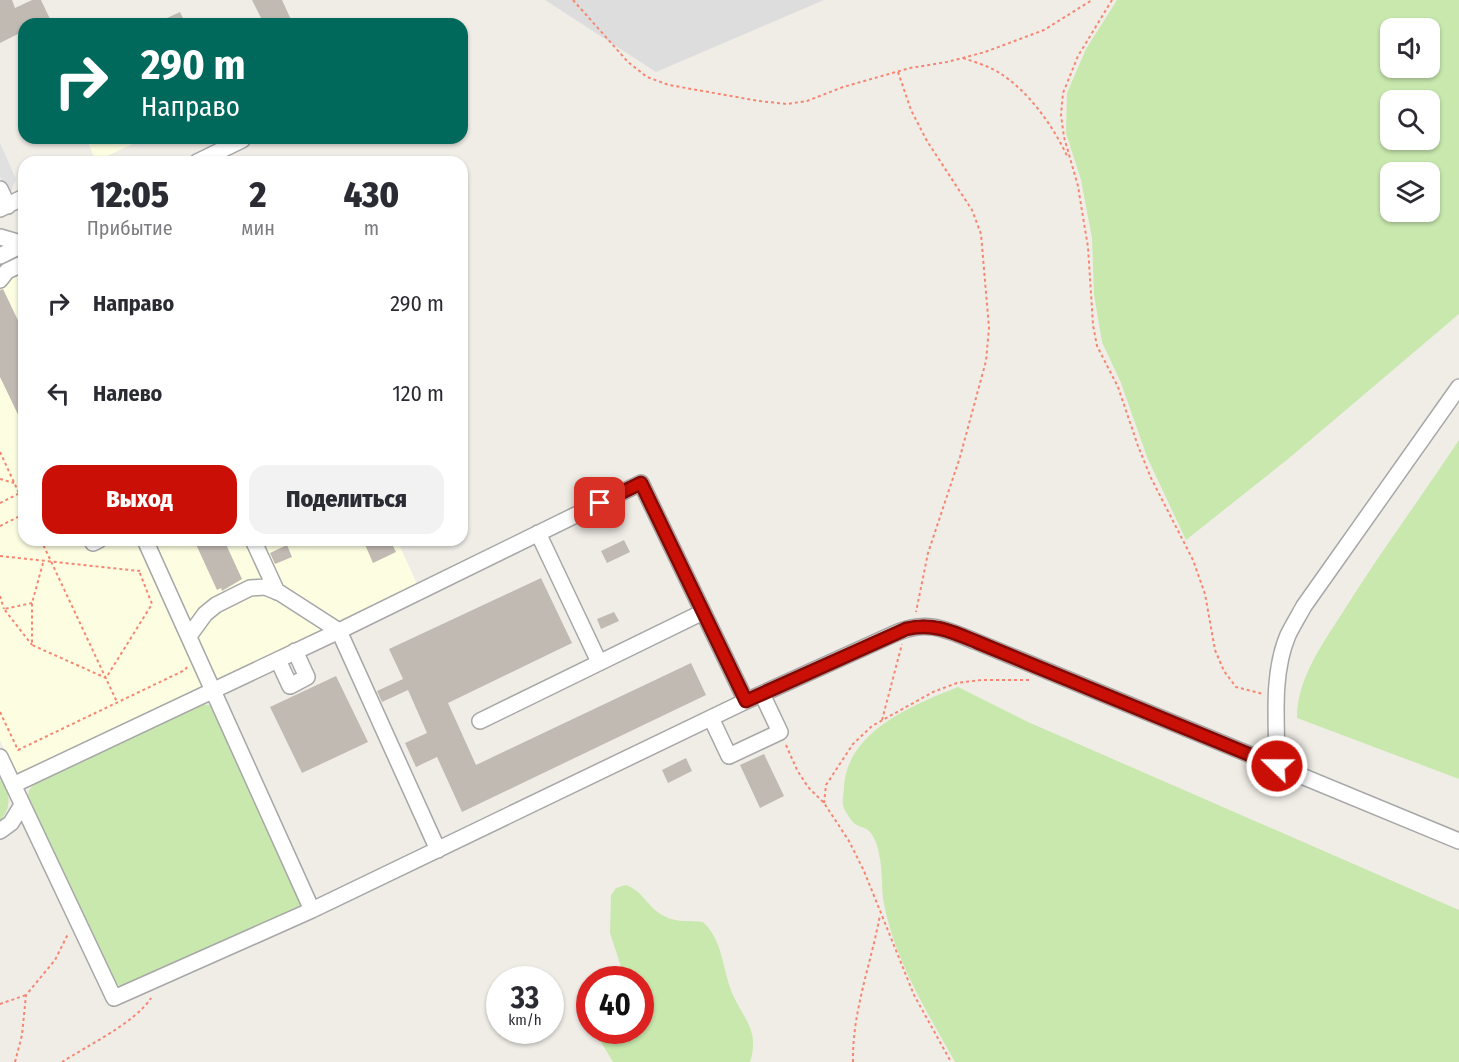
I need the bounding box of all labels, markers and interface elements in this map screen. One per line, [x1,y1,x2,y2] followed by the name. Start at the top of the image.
[1380,18,1440,222] map controls
[1380,18,1440,78] button: sound
[141,40,246,90] text: 290 m
[42,42,120,120] icon: right
[1380,90,1440,150] button: search
[141,91,240,123] text: Направо
[1380,162,1440,222] button: layers
[90,173,169,217] text: 12:05
[250,173,267,217] text: 2
[344,173,399,217] text: 430
[87,216,173,240] text: Прибытие
[241,216,275,240] text: мин
[364,216,379,240] text: m
[42,287,75,320] icon: right
[93,290,174,317] text: Направо
[390,290,444,317] text: 290 m
[42,377,75,410] icon: left
[93,380,162,407] text: Налево
[392,380,444,407] text: 120 m
[42,465,237,534] button: Выход
[249,465,444,534] button: Поделиться
[574,477,625,528] pin
[583,486,616,519] icon: arrive
[1245,734,1309,798] position arrow
[576,966,654,1044] speed limit sign: 40
[511,980,539,1016] text: 33
[508,1011,542,1029] text: km/h

